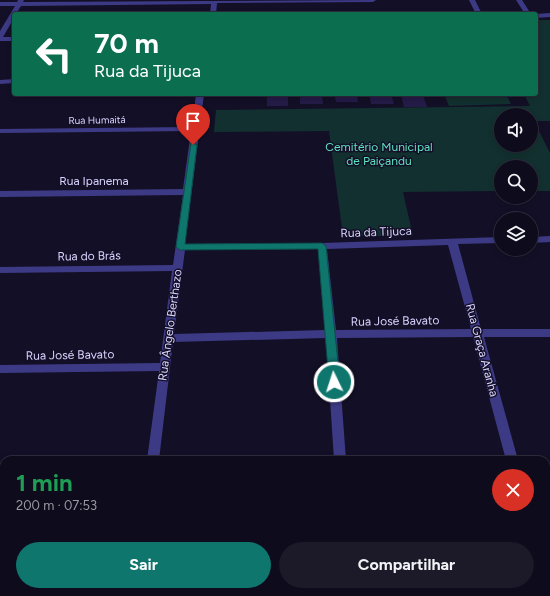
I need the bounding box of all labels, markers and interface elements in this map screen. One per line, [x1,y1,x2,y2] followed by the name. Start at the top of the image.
[94,26,159,60] text: 70 m
[28,28,80,80] icon: left
[94,60,201,82] text: Rua da Tijuca
[176,104,210,145] pin
[494,108,538,256] map controls
[494,108,538,152] button: sound
[182,110,204,132] icon: arrive
[68,113,126,127] street label: Rua Humaitá
[325,140,433,168] park label: Cemitério Municipal de Paiçandu
[494,160,538,204] button: search
[59,174,129,188] street label: Rua Ipanema
[494,212,538,256] button: layers
[340,224,412,240] street label: Rua da Tijuca
[57,248,121,264] street label: Rua do Brás
[155,268,185,382] street label: Rua Ângelo Berthazo
[463,302,501,398] street label: Rua Graça Aranha
[351,313,439,329] street label: Rua José Bavato
[26,347,114,363] street label: Rua José Bavato
[313,361,355,403] position arrow
[16,468,73,497] text: 1 min
[492,469,534,511] button: close
[16,498,97,513] text: 200 m · 07:53
[16,542,271,588] button: Sair
[279,542,534,588] button: Compartilhar

